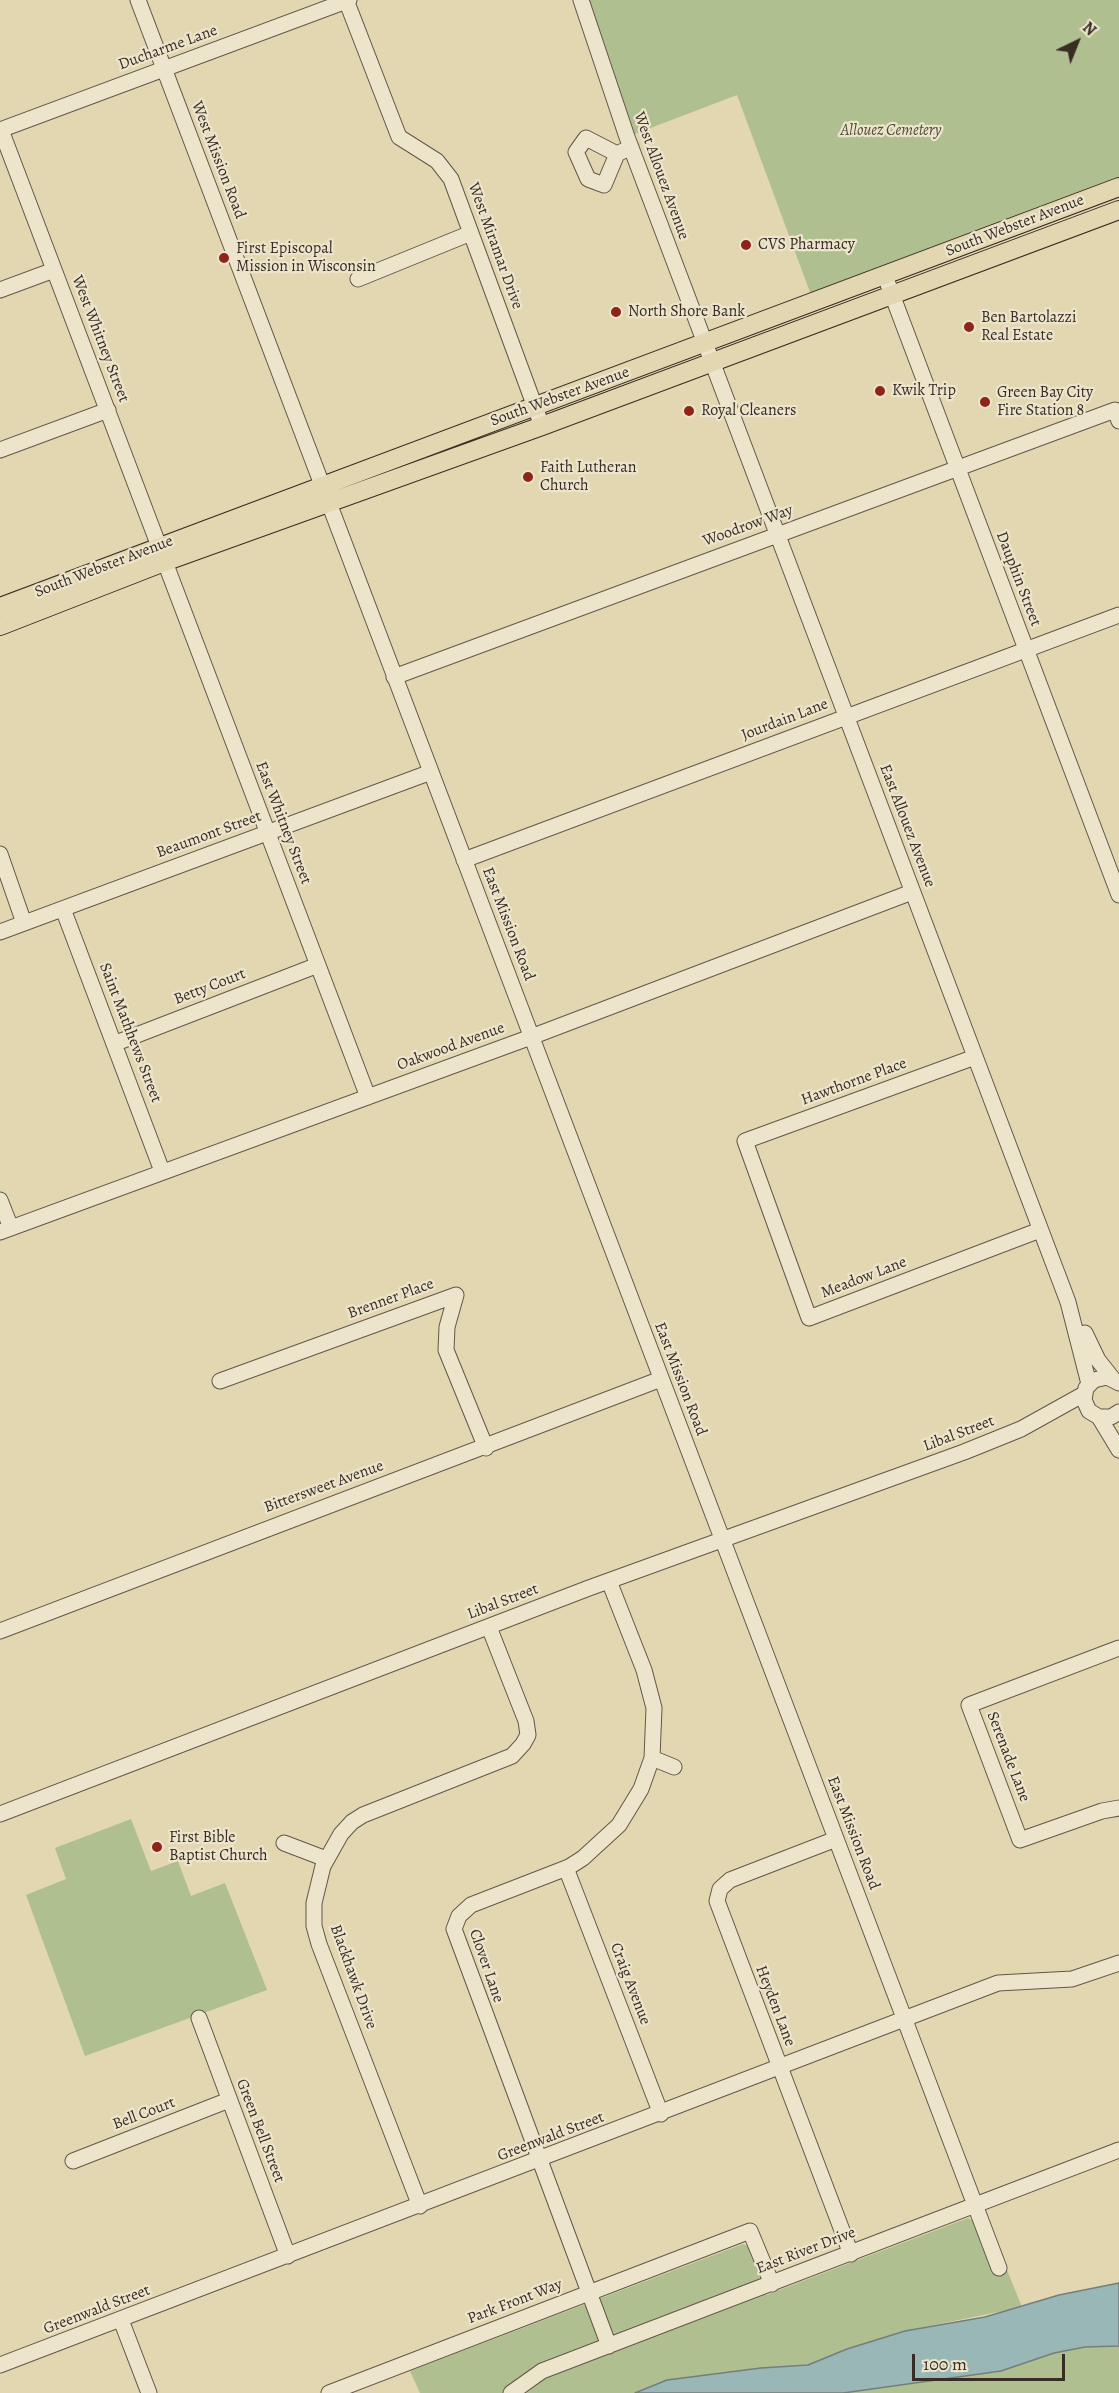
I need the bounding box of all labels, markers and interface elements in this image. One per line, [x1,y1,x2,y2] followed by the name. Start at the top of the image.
[1047,12,1107,72] north arrow
[1078,17,1101,41] text: N
[116,21,220,75] street label: Ducharme Lane
[187,99,249,221] street label: West Mission Road
[629,109,693,243] street label: West Allouez Avenue
[840,121,942,141] park label: Allouez Cemetery
[463,180,527,312] street label: West Miramar Drive
[943,191,1087,261] street label: South Webster Avenue
[758,235,855,255] place label: CVS Pharmacy
[739,238,753,252] marker: CVS Pharmacy
[236,239,376,277] place label: First Episcopal Mission in Wisconsin
[217,251,231,265] marker: First Episcopal Mission in Wisconsin
[67,273,133,405] street label: West Whitney Street
[628,302,745,322] place label: North Shore Bank
[609,305,623,319] marker: North Shore Bank
[981,308,1076,346] place label: Ben Bartolazzi Real Estate
[962,320,976,334] marker: Ben Bartolazzi Real Estate
[488,363,632,431] street label: South Webster Avenue
[892,381,956,401] place label: Kwik Trip
[997,383,1093,421] place label: Green Bay City Fire Station 8
[873,384,887,398] marker: Kwik Trip
[978,395,992,409] marker: Green Bay City Fire Station 8
[701,401,796,421] place label: Royal Cleaners
[682,404,696,418] marker: Royal Cleaners
[540,458,636,496] place label: Faith Lutheran Church
[521,470,535,484] marker: Faith Lutheran Church
[700,501,796,551] street label: Woodrow Way
[991,529,1045,629] street label: Dauphin Street
[32,532,176,602] street label: South Webster Avenue
[739,695,831,745] street label: Jourdain Lane
[251,759,315,887] street label: East Whitney Street
[875,762,939,890] street label: East Allouez Avenue
[154,807,264,863] street label: Beaumont Street
[478,865,538,983] street label: East Mission Road
[95,960,165,1106] street label: Saint Mathhews Street
[171,965,249,1009] street label: Betty Court
[395,1019,507,1075] street label: Oakwood Avenue
[799,1054,909,1110] street label: Hawthorne Place
[818,1253,910,1303] street label: Meadow Lane
[345,1275,437,1323] street label: Brenner Place
[650,1320,710,1438] street label: East Mission Road
[921,1412,997,1456] street label: Libal Street
[262,1456,386,1518] street label: Bittersweet Avenue
[465,1580,541,1624] street label: Libal Street
[982,1709,1034,1805] street label: Serenade Lane
[823,1774,883,1892] street label: East Mission Road
[169,1828,268,1866] place label: First Bible Baptist Church
[150,1840,164,1854] marker: First Bible Baptist Church
[325,1922,381,2032] street label: Blackhawk Drive
[464,1927,508,2005] street label: Clover Lane
[606,1940,654,2028] street label: Craig Avenue
[751,1963,799,2049] street label: Heyden Lane
[231,2076,289,2186] street label: Green Bell Street
[110,2093,178,2135] street label: Bell Court
[495,2108,607,2166] street label: Greenwald Street
[754,2223,858,2279] street label: East River Drive
[465,2275,565,2329] street label: Park Front Way
[41,2281,153,2339] street label: Greenwald Street
[915,2342,1068,2380] scale bar
[923,2352,967,2376] text: 100 m

